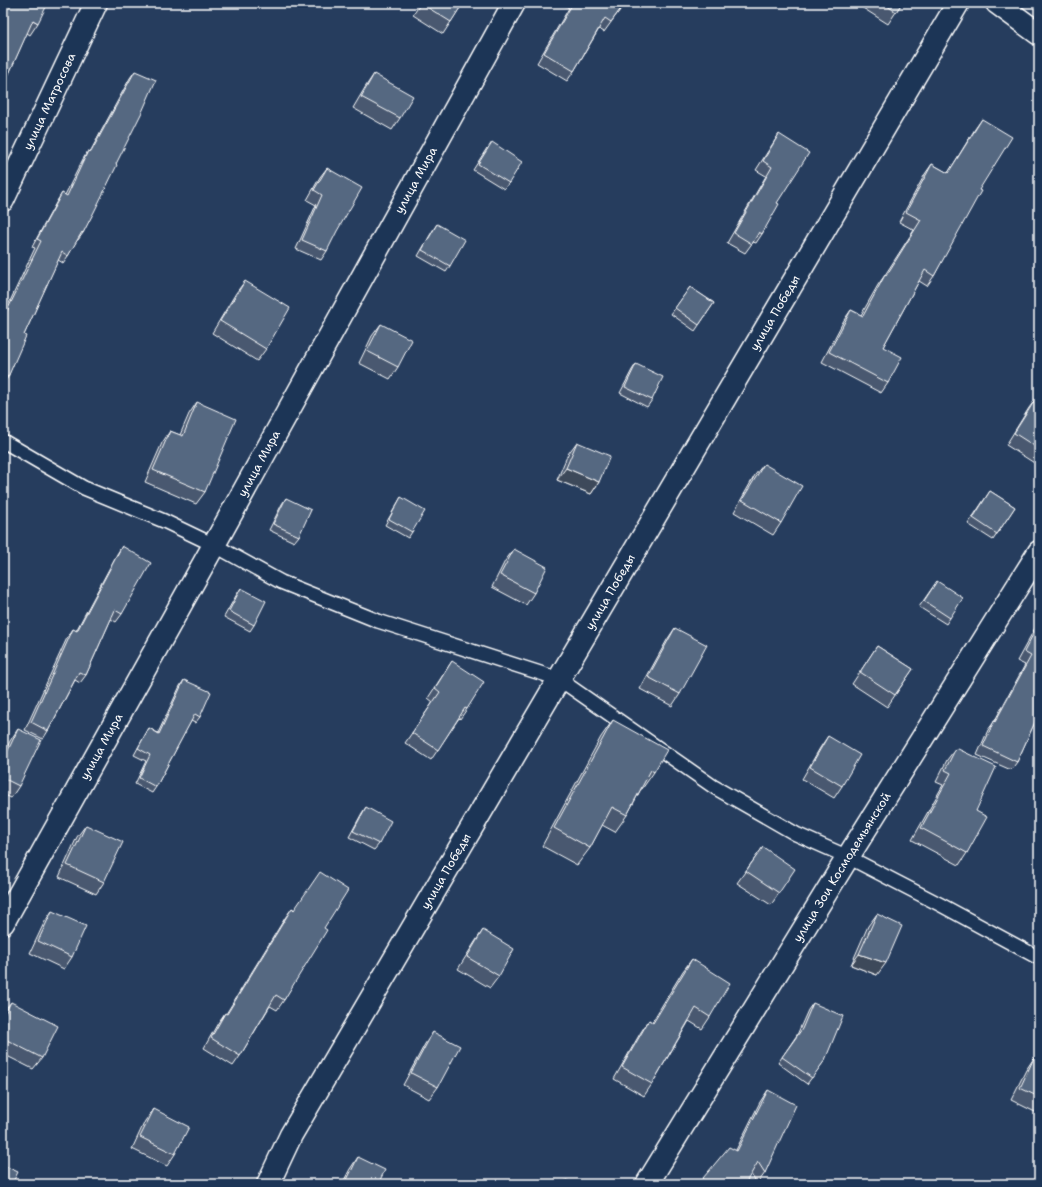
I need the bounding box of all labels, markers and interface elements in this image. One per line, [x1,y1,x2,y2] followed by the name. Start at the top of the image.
[20,50,80,153] street label: улица Матросова
[391,143,441,216] street label: улица Мира
[746,272,804,354] street label: улица Победы
[234,427,284,500] street label: улица Мира
[582,551,639,633] street label: улица Победы
[76,710,127,783] street label: улица Мира
[790,789,895,945] street label: улица Зои Космодемьянской
[417,830,475,912] street label: улица Победы

